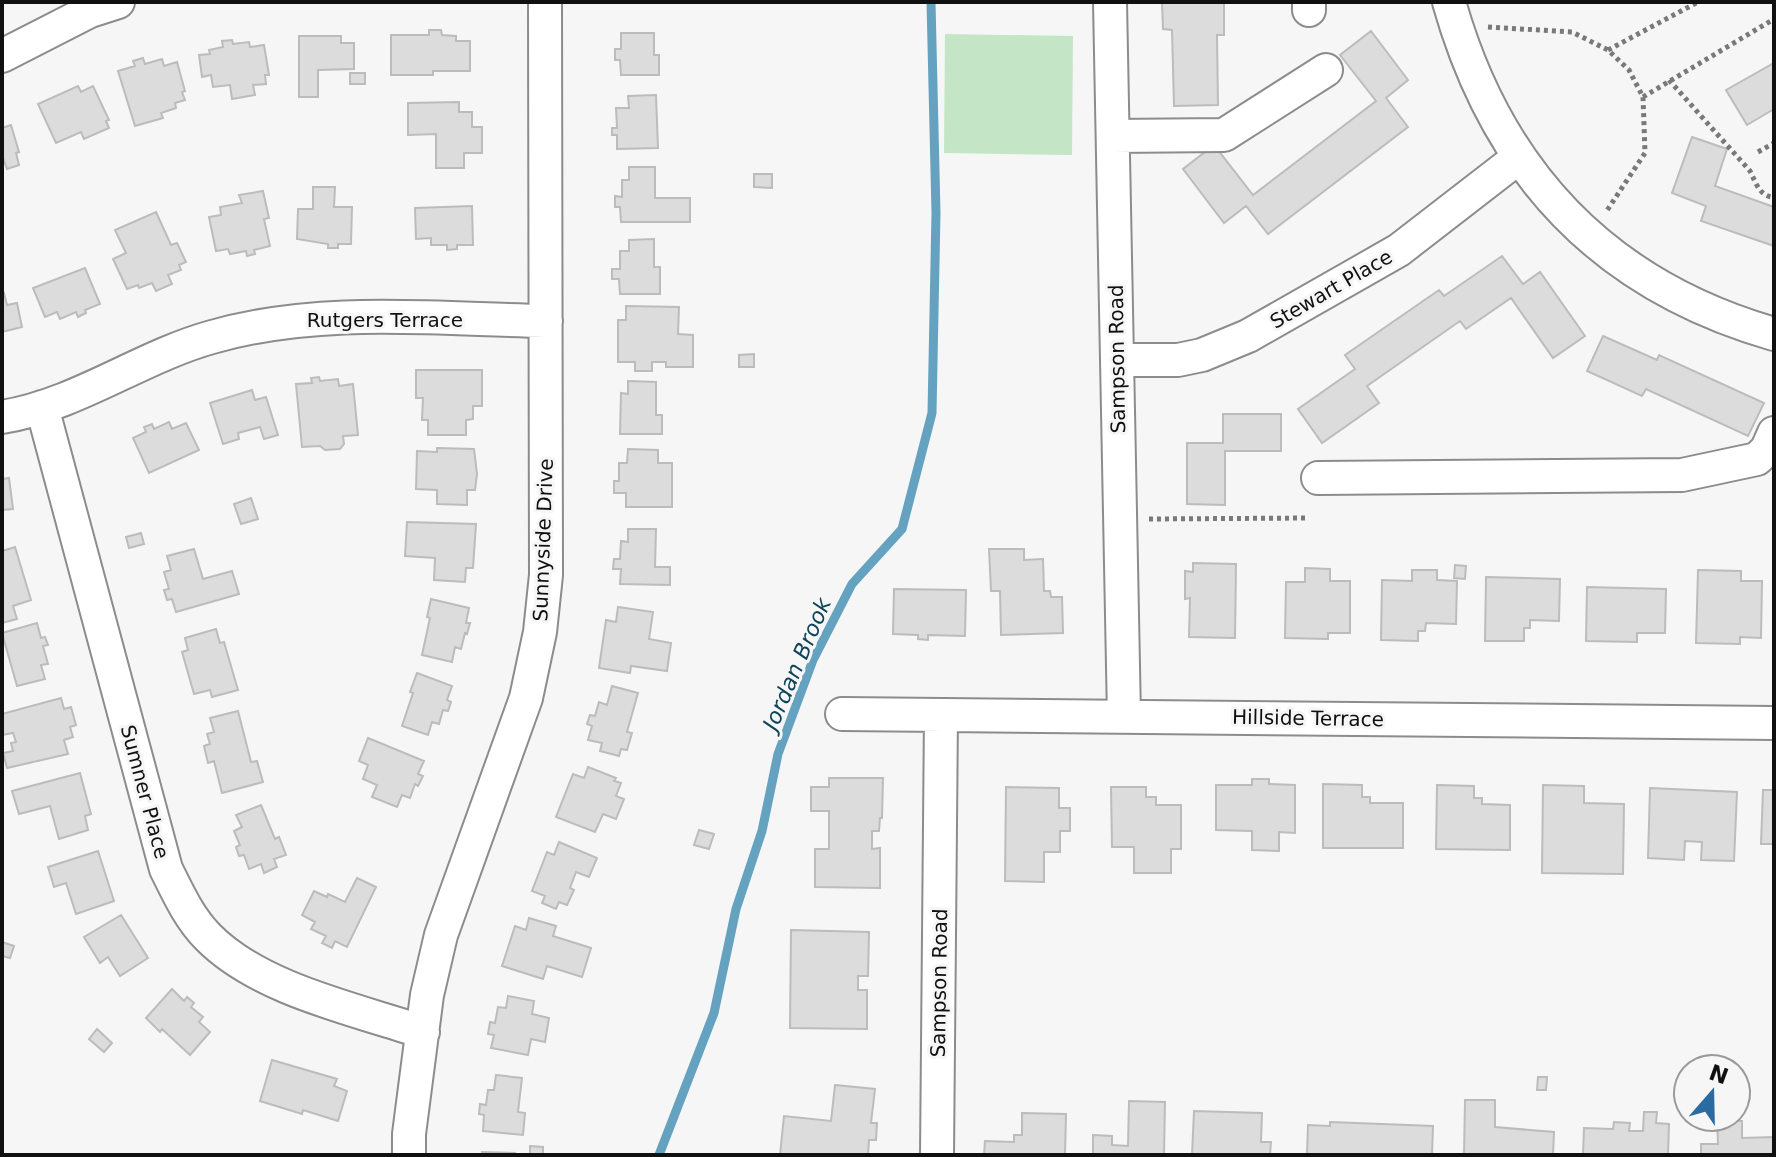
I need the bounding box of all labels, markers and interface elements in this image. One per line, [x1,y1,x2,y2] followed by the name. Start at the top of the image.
[1266,244,1396,334] street label: Stewart Place
[1104,284,1130,434] street label: Sampson Road
[307,308,463,332] street label: Rutgers Terrace
[528,458,558,622] street label: Sunnyside Drive
[756,593,837,738] water label: Jordan Brook
[1232,705,1384,731] street label: Hillside Terrace
[116,722,174,862] street label: Sumner Place
[926,908,952,1058] street label: Sampson Road
[1672,1053,1752,1133] north arrow
[1706,1060,1732,1090] text: N

